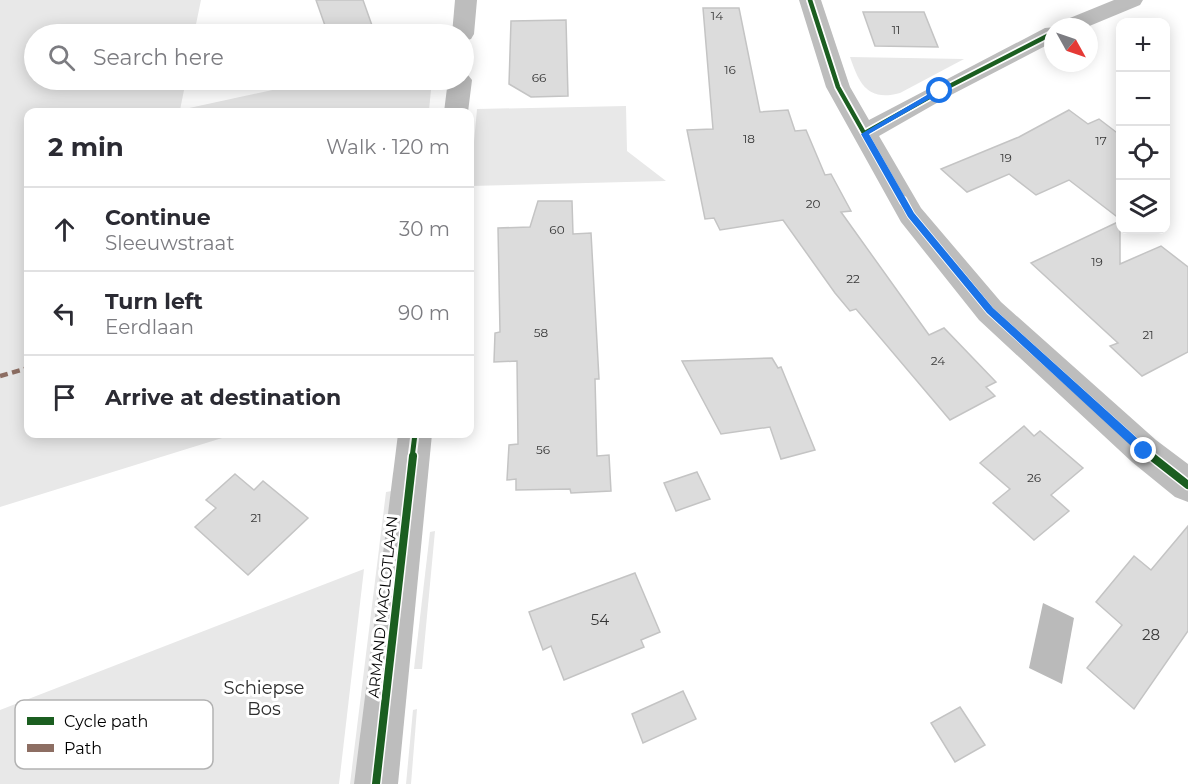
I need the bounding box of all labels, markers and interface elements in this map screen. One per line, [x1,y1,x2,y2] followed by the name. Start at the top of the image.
[711,8,723,23] house number: 14
[1044,18,1098,72] north arrow
[1116,18,1170,234] map controls
[1116,18,1170,72] button: +
[892,22,900,37] house number: 11
[24,24,474,90] search box
[45,41,78,74] icon: search
[93,44,224,71] text: Search here
[724,62,736,77] house number: 16
[532,70,546,85] house number: 66
[1116,72,1170,126] button: −
[926,77,952,103] route start
[1116,126,1170,180] button: locate
[48,131,124,163] text: 2 min
[743,131,755,146] house number: 18
[1095,133,1107,148] house number: 17
[326,135,450,159] text: Walk · 120 m
[1000,150,1012,165] house number: 19
[1116,180,1170,234] button: layers
[806,196,820,211] house number: 20
[105,204,211,231] text: Continue
[48,213,81,246] icon: ahead
[399,217,450,241] text: 30 m
[549,222,565,237] house number: 60
[105,231,235,255] text: Sleeuwstraat
[1091,254,1103,269] house number: 19
[846,271,860,286] house number: 22
[105,288,203,315] text: Turn left
[48,297,81,330] icon: left
[398,301,450,325] text: 90 m
[105,315,194,339] text: Eerdlaan
[534,325,549,340] house number: 58
[1142,327,1154,342] house number: 21
[931,353,945,368] house number: 24
[48,381,81,414] icon: arrive
[105,384,341,411] text: Arrive at destination
[1130,437,1156,463] route end
[536,442,550,457] house number: 56
[1027,470,1041,485] house number: 26
[250,510,262,525] house number: 21
[363,515,402,699] street label: ARMAND MACLOTLAAN
[591,610,609,629] house number: 54
[1142,625,1160,644] house number: 28
[224,677,305,720] park label: Schiepse Bos
[15,700,213,769] legend
[64,712,148,731] text: Cycle path
[64,739,102,758] text: Path

